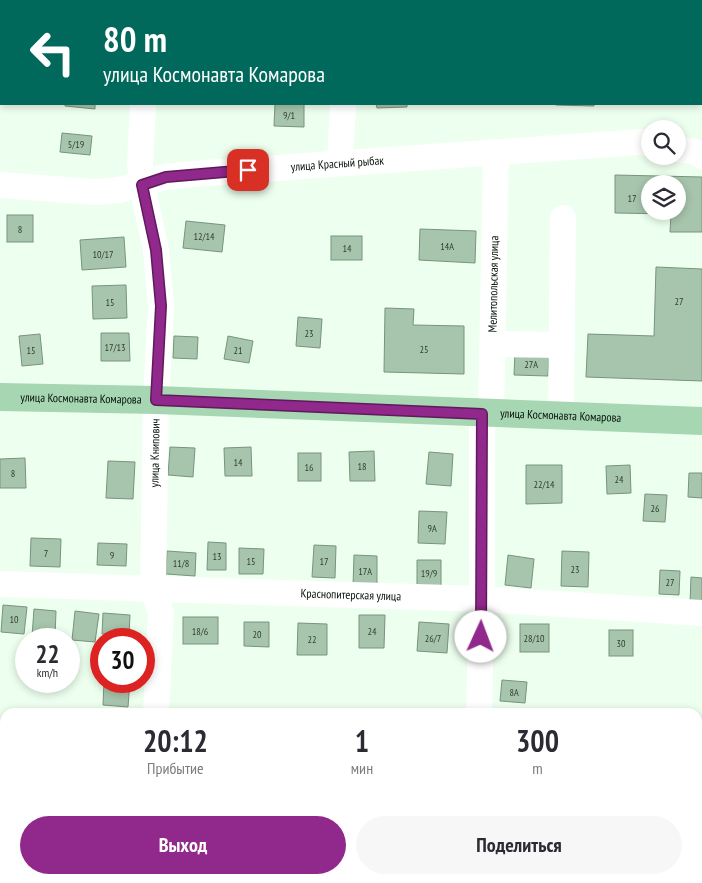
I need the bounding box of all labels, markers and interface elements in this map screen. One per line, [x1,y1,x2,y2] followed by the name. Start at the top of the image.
[103,16,167,62] text: 80 m
[20,20,85,85] icon: left
[103,60,325,88] text: улица Космонавта Комарова
[283,109,295,122] house number: 9/1
[641,120,686,220] map controls
[641,120,686,165] button: search
[68,138,84,151] house number: 5/19
[227,149,269,191] pin
[290,152,385,174] street label: улица Красный рыбак
[234,156,262,184] icon: arrive
[641,175,686,220] button: layers
[628,192,637,205] house number: 17
[18,223,22,236] house number: 8
[194,230,215,243] house number: 12/14
[485,235,501,333] street label: Мелитопольская улица
[440,240,454,253] house number: 14А
[343,242,352,255] house number: 14
[93,248,113,261] house number: 10/17
[675,295,684,308] house number: 27
[106,296,115,309] house number: 15
[305,327,314,340] house number: 23
[105,341,125,354] house number: 17/13
[420,343,429,356] house number: 25
[27,344,36,357] house number: 15
[234,344,243,357] house number: 21
[524,358,538,371] house number: 27А
[20,389,142,407] street label: улица Космонавта Комарова
[500,405,622,425] street label: улица Космонавта Комарова
[146,418,163,487] street label: улица Книпович
[234,456,243,469] house number: 14
[358,460,367,473] house number: 18
[305,461,314,474] house number: 16
[11,467,15,480] house number: 8
[615,473,624,486] house number: 24
[534,478,555,491] house number: 22/14
[651,502,660,515] house number: 26
[427,522,437,535] house number: 9А
[44,547,48,560] house number: 7
[110,549,114,562] house number: 9
[213,550,222,563] house number: 13
[247,555,256,568] house number: 15
[320,555,329,568] house number: 17
[173,557,189,570] house number: 11/8
[571,563,580,576] house number: 23
[358,565,372,578] house number: 17А
[421,567,437,580] house number: 19/9
[666,576,675,589] house number: 27
[300,585,402,603] street label: Краснопитерская улица
[454,610,506,662] position arrow
[10,613,19,626] house number: 10
[192,625,209,638] house number: 18/6
[368,625,377,638] house number: 24
[90,628,155,693] speed limit sign: 30
[253,628,262,641] house number: 20
[425,632,441,645] house number: 26/7
[524,632,545,645] house number: 28/10
[308,633,317,646] house number: 22
[617,637,626,650] house number: 30
[36,638,59,670] text: 22
[37,665,58,680] text: km/h
[509,686,519,699] house number: 8А
[143,721,208,760] text: 20:12
[355,721,369,760] text: 1
[516,721,559,760] text: 300
[147,758,204,778] text: Прибытие
[351,758,373,778] text: мин
[532,758,543,778] text: m
[20,816,346,874] button: Выход
[356,816,682,874] button: Поделиться

